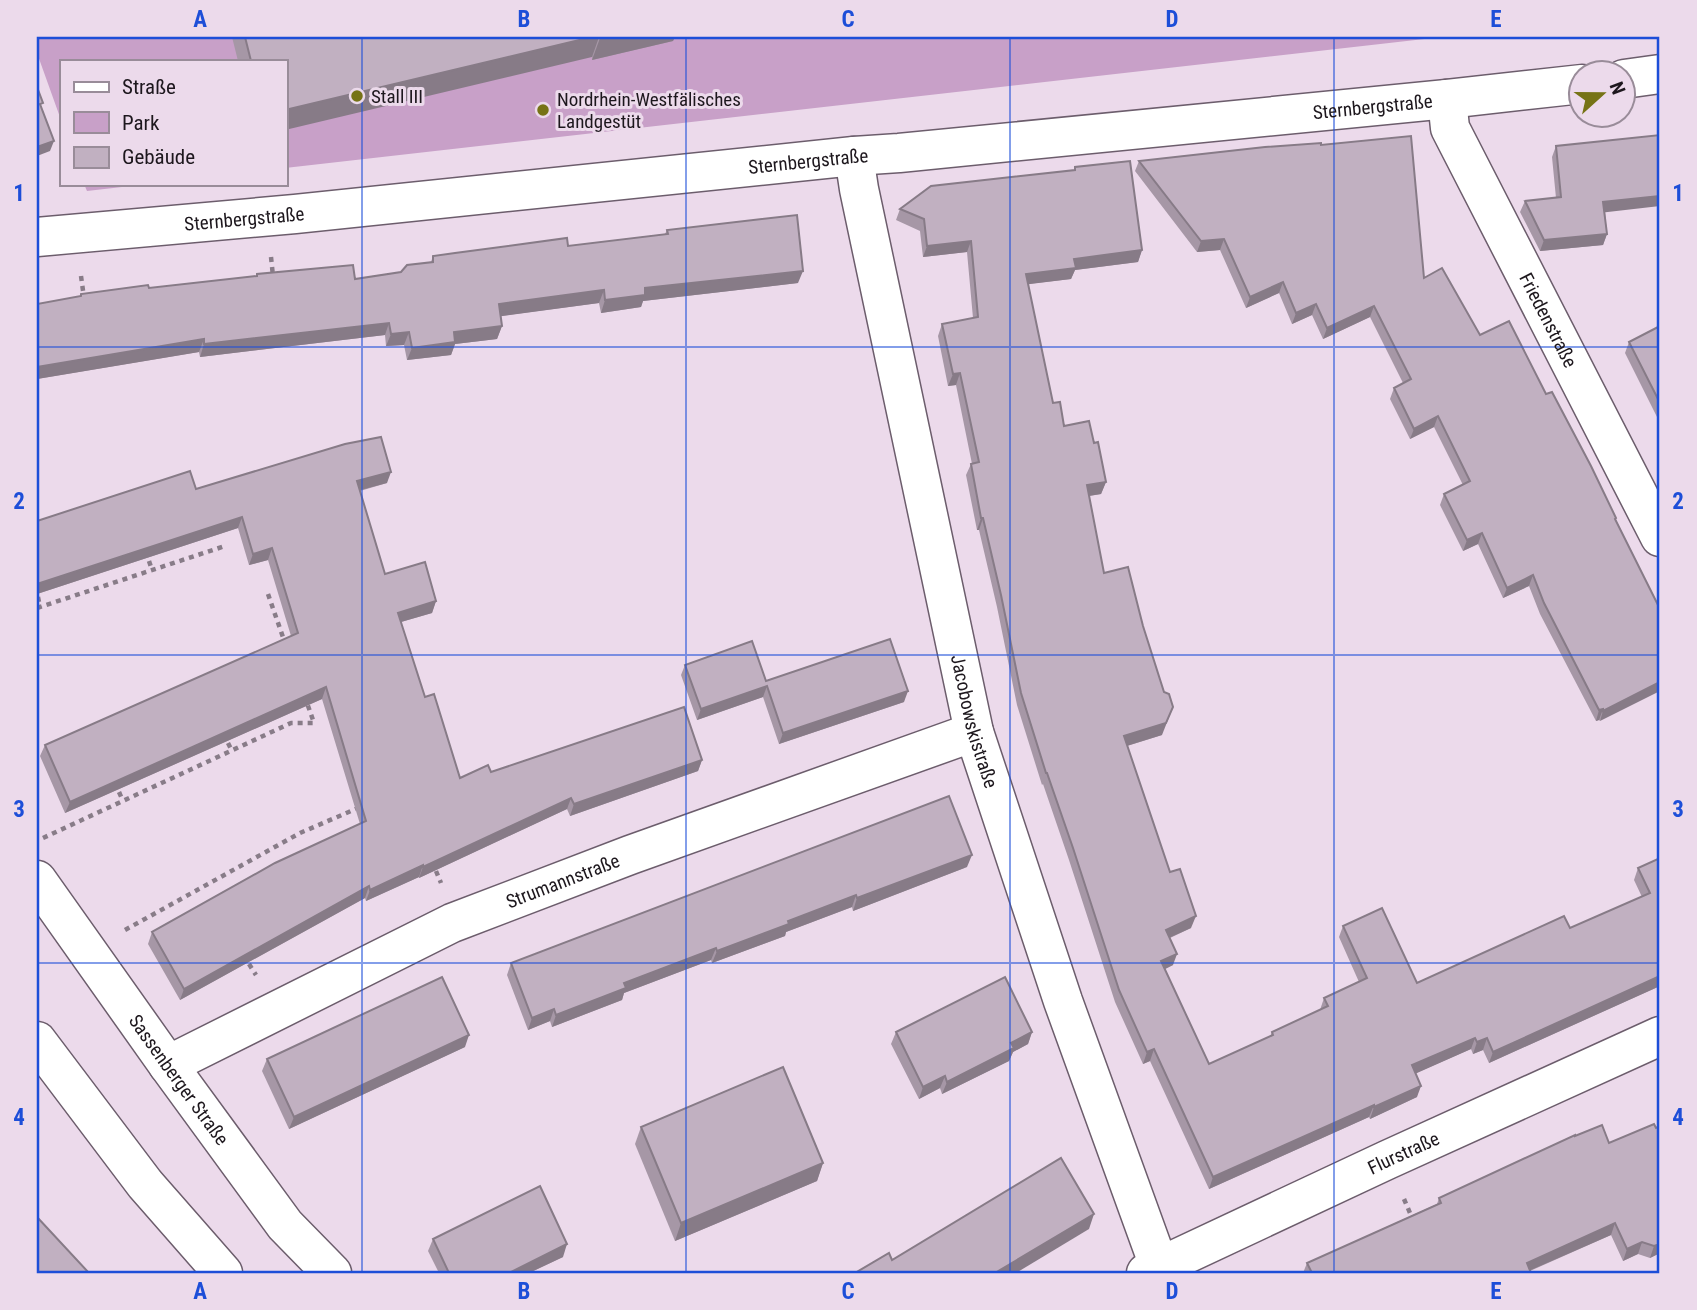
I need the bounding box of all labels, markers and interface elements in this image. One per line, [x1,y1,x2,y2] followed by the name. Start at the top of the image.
[193,6,207,33] text: A
[518,6,530,33] text: B
[841,6,855,33] text: C
[1166,6,1179,33] text: D
[1490,6,1502,33] text: E
[60,60,287,186] legend
[1568,60,1638,130] north arrow
[122,75,176,99] text: Straße
[1605,79,1630,98] text: N
[371,85,423,108] place label: Stall III
[349,88,365,104] marker: Stall III
[557,88,741,133] place label: Nordrhein-Westfälisches Landgestüt
[1312,89,1434,124] street label: Sternbergstraße
[535,102,551,118] marker: Nordrhein-Westfälisches Landgestüt
[122,111,160,135] text: Park
[747,144,869,179] street label: Sternbergstraße
[122,145,195,169] text: Gebäude
[13,180,25,207] text: 1
[1672,180,1684,207] text: 1
[183,202,305,236] street label: Sternbergstraße
[1514,269,1582,371] street label: Friedenstraße
[13,488,25,515] text: 2
[1672,488,1684,515] text: 2
[946,652,1003,791] street label: Jacobowskistraße
[13,796,25,823] text: 3
[1672,796,1684,823] text: 3
[503,849,623,913] street label: Strumannstraße
[124,1010,234,1150] street label: Sassenberger Straße
[13,1104,25,1131] text: 4
[1672,1104,1684,1131] text: 4
[1364,1127,1443,1179] street label: Flurstraße
[193,1278,207,1305] text: A
[518,1278,530,1305] text: B
[841,1278,855,1305] text: C
[1166,1278,1179,1305] text: D
[1490,1278,1502,1305] text: E

